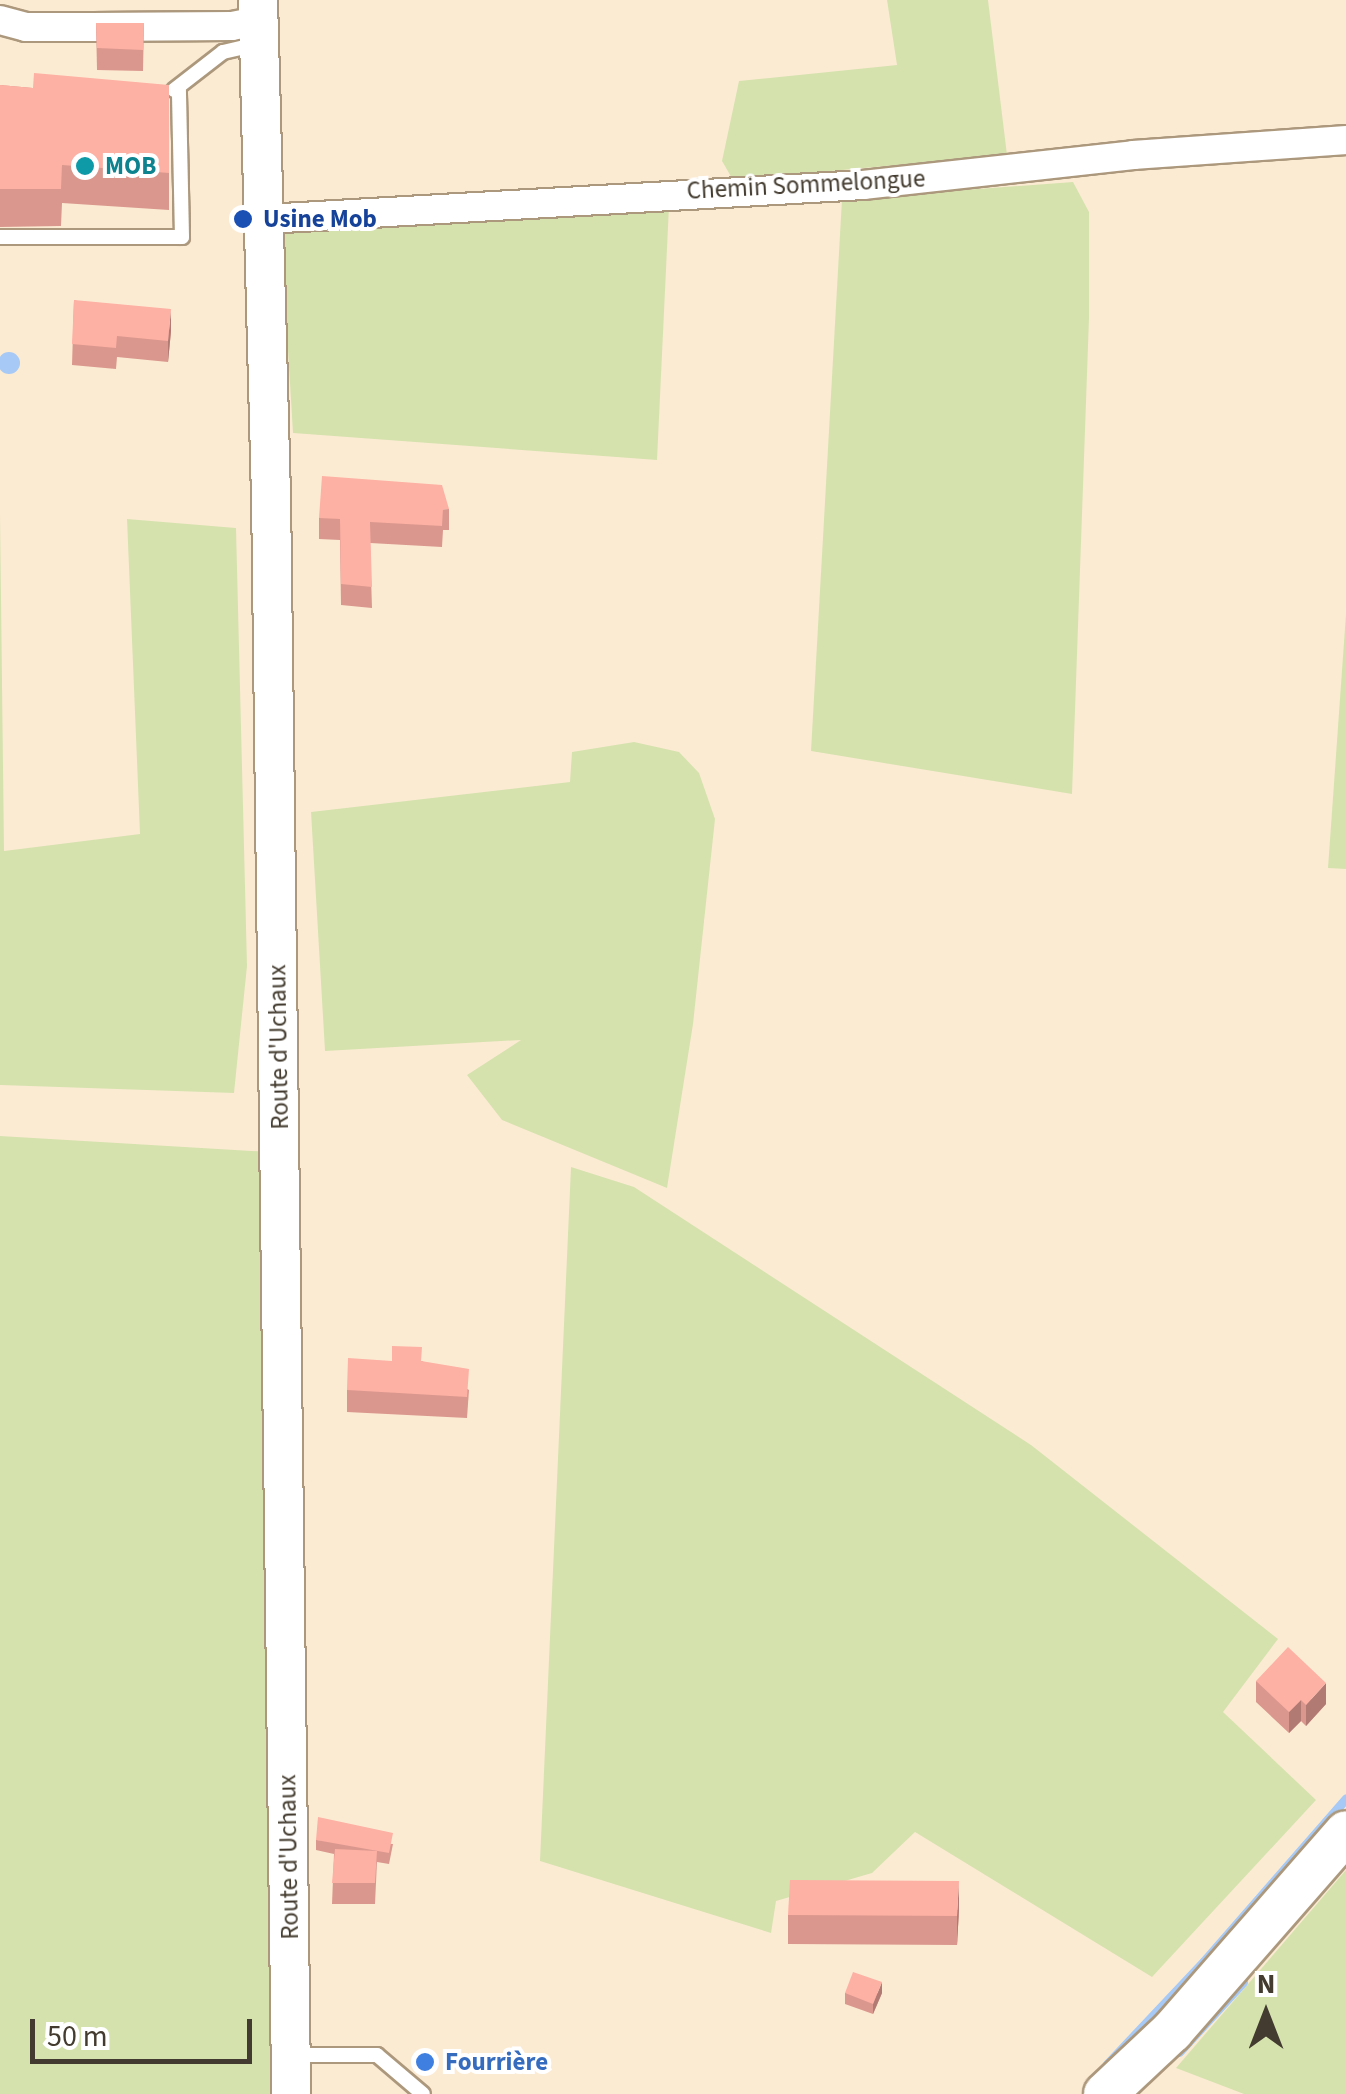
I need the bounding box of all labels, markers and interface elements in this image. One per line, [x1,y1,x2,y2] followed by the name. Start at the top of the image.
[105,151,156,181] place label: MOB
[74,155,96,177] marker: MOB
[686,164,926,206] street label: Chemin Sommelongue
[263,204,377,234] place label: Usine Mob
[232,208,254,230] marker: Usine Mob
[263,964,295,1130] street label: Route d'Uchaux
[273,1774,305,1940] street label: Route d'Uchaux
[1216,1964,1316,2064] north arrow
[1257,1964,1275,2004] text: N
[35,1999,258,2061] scale bar
[47,2015,108,2058] text: 50 m
[445,2047,548,2077] place label: Fourrière
[414,2051,436,2073] marker: Fourrière

